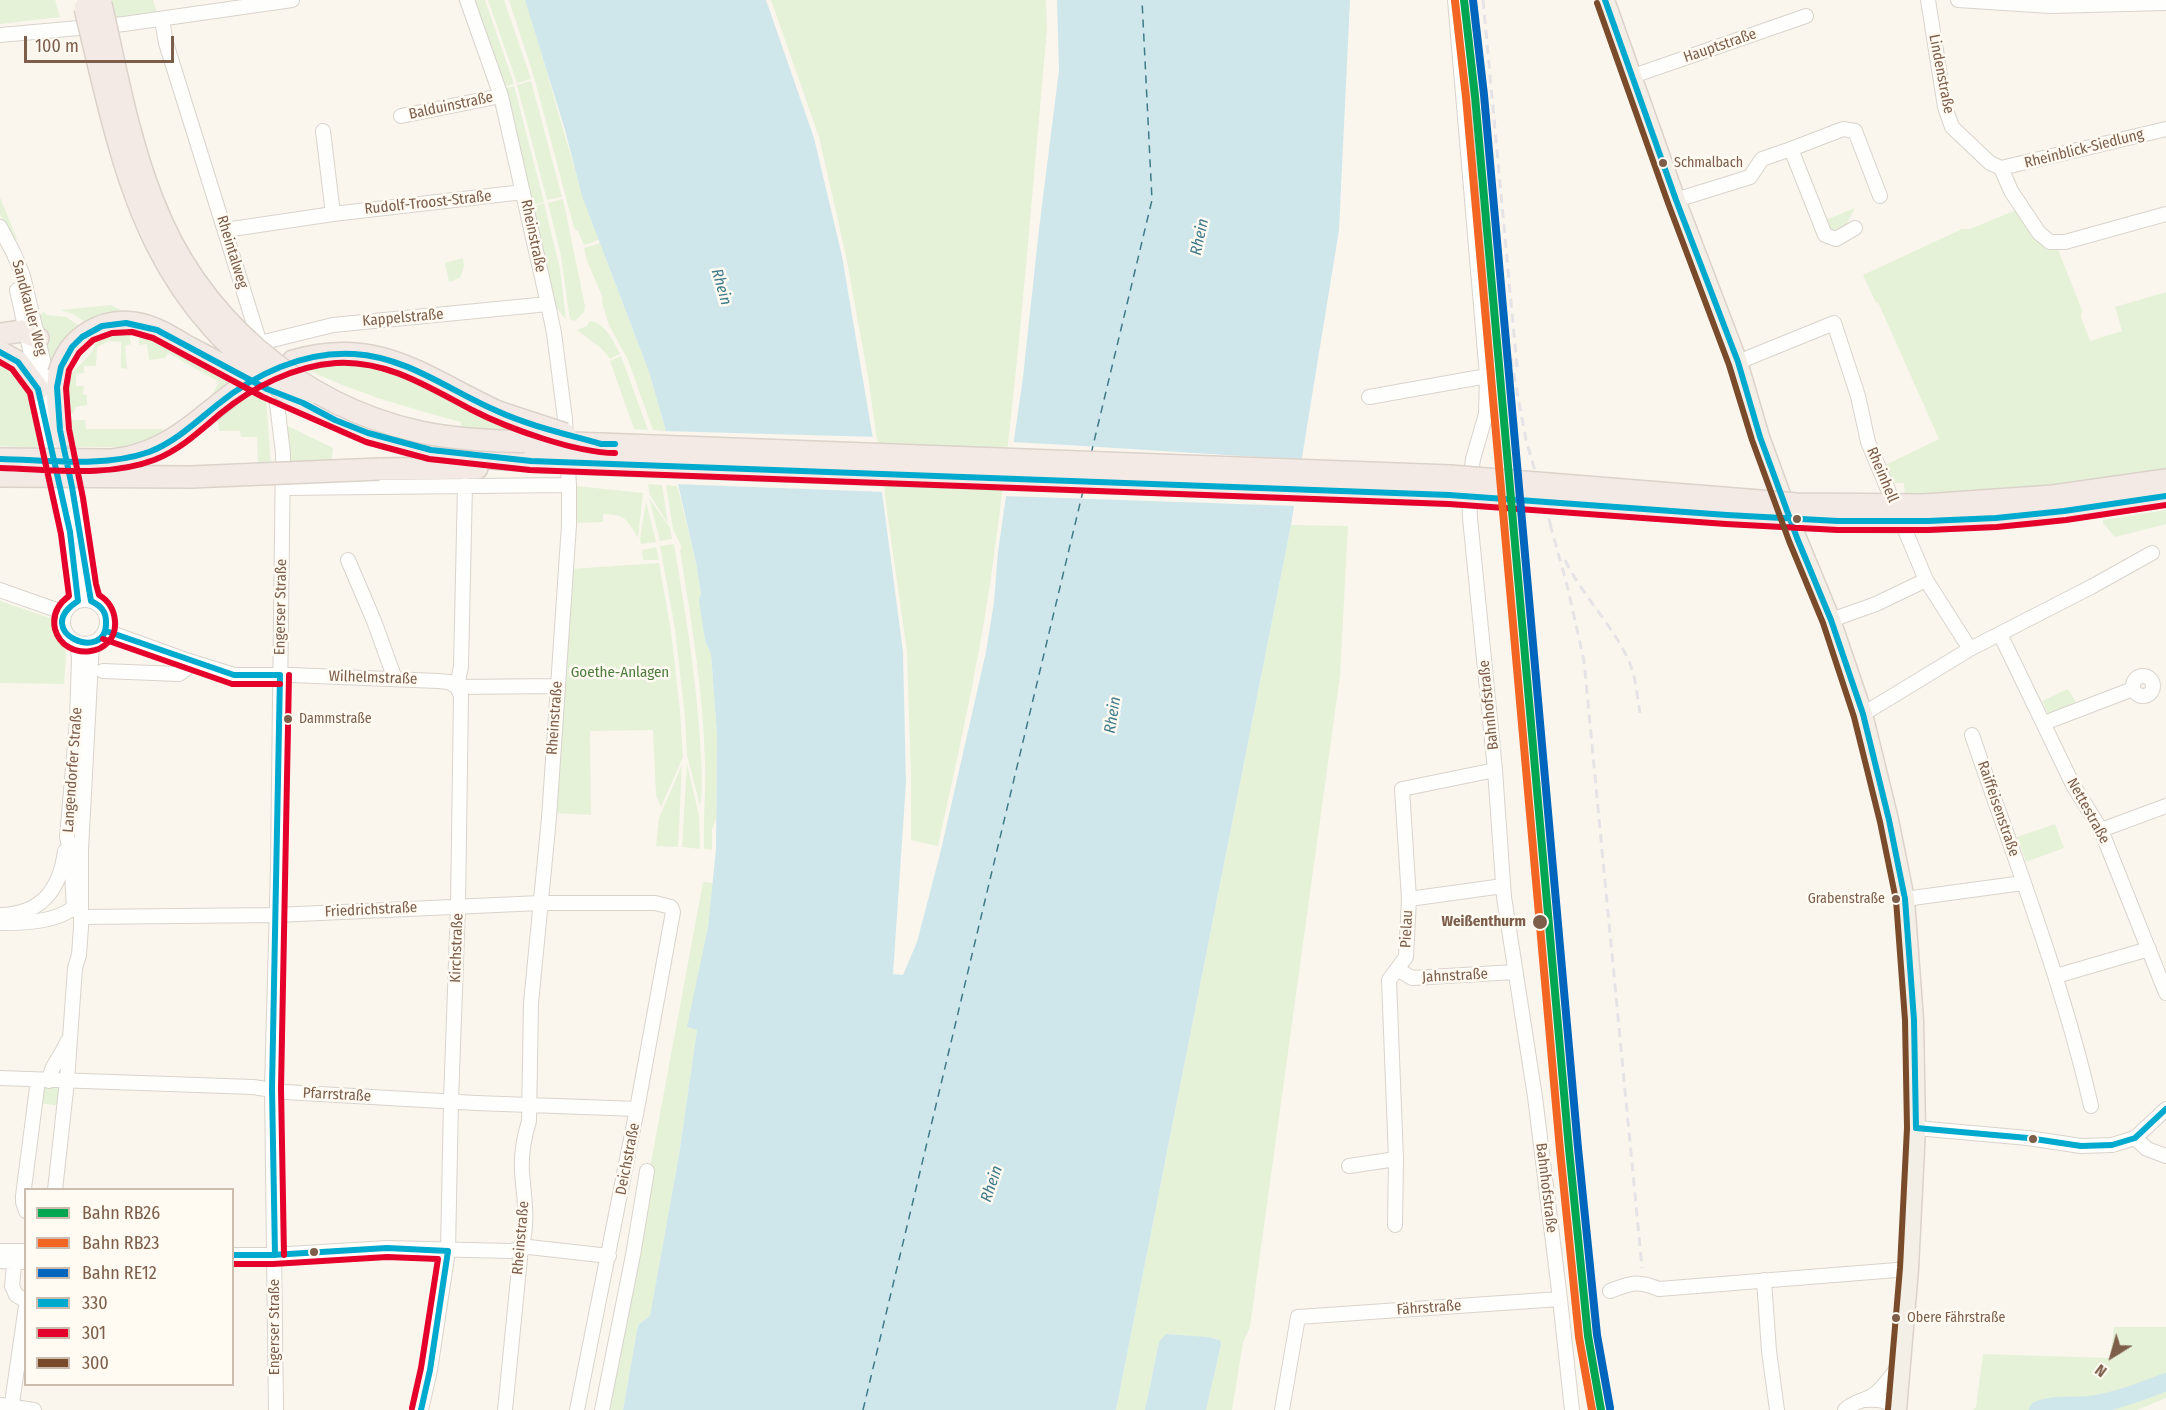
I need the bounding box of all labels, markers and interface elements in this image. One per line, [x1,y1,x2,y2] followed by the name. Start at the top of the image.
[27,24,177,62] scale bar
[1681,25,1759,67] street label: Hauptstraße
[1924,33,1958,115] street label: Lindenstraße
[35,35,79,57] text: 100 m
[407,88,495,124] street label: Balduinstraße
[2023,125,2145,173] street label: Rheinblick-Siedlung
[1674,155,1743,171] place label: Schmalbach
[1657,157,1669,169] marker: Schmalbach
[364,187,492,219] street label: Rudolf-Troost-Straße
[516,198,550,274] street label: Rheinstraße
[212,213,252,291] street label: Rheintalweg
[1187,217,1213,257] water label: Rhein
[8,258,50,358] street label: Sandkauler Weg
[707,267,735,307] water label: Rhein
[362,305,444,331] street label: Kappelstraße
[1862,445,1902,505] street label: Rheinhell
[1791,513,1803,525] unlabelled marker
[271,559,291,655] street label: Engerser Straße
[1475,659,1503,751] street label: Bahnhofstraße
[571,664,669,682] park label: Goethe-Anlagen
[328,667,418,689] street label: Wilhelmstraße
[543,680,567,756] street label: Rheinstraße
[1101,695,1125,735] water label: Rhein
[60,707,86,833] street label: Langendorfer Straße
[299,711,372,727] place label: Dammstraße
[282,713,294,725] marker: Dammstraße
[1973,759,2023,859] street label: Raiffeisenstraße
[2063,775,2113,847] street label: Nettestraße
[1808,891,1885,907] place label: Grabenstraße
[1890,893,1902,905] marker: Grabenstraße
[324,899,418,921] street label: Friedrichstraße
[1397,909,1417,949] street label: Pielau
[447,913,467,983] street label: Kirchstraße
[1441,913,1526,931] place label: Weißenthurm
[1531,913,1549,931] marker: Weißenthurm
[1422,965,1488,987] street label: Jahnstraße
[302,1084,372,1106] street label: Pfarrstraße
[612,1121,644,1197] street label: Deichstraße
[2027,1133,2039,1145] unlabelled marker
[1532,1142,1560,1234] street label: Bahnhofstraße
[977,1163,1007,1205] water label: Rhein
[24,1188,234,1386] legend
[509,1200,533,1276] street label: Rheinstraße
[82,1202,160,1224] text: Bahn RB26
[82,1232,159,1254] text: Bahn RB23
[308,1246,320,1258] unlabelled marker
[82,1262,157,1284] text: Bahn RE12
[266,1279,284,1375] street label: Engerser Straße
[82,1292,108,1314] text: 330
[1396,1297,1462,1319] street label: Fährstraße
[1907,1310,2005,1326] place label: Obere Fährstraße
[1890,1312,1902,1324] marker: Obere Fährstraße
[82,1322,106,1344] text: 301
[2082,1326,2142,1386] north arrow
[82,1352,109,1374] text: 300
[2091,1360,2110,1381] text: N

